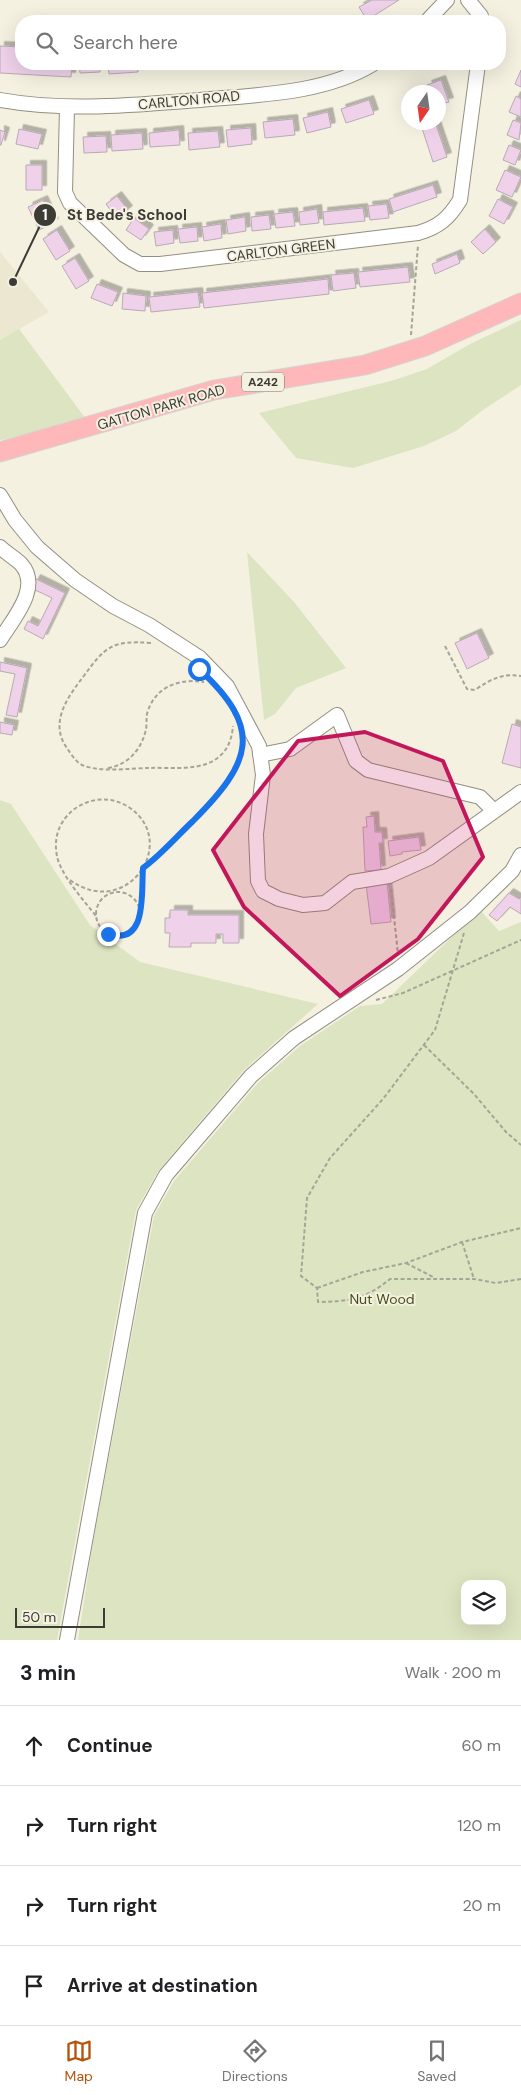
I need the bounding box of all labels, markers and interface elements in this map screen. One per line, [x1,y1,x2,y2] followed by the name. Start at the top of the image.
[15,15,506,70] search box
[33,29,61,57] icon: search
[73,30,178,55] text: Search here
[401,85,446,130] north arrow
[137,87,241,113] street label: CARLTON ROAD
[32,200,197,230] callout: St Bede's School
[42,205,48,225] text: 1
[67,205,187,225] text: St Bede's School
[226,234,336,266] street label: CARLTON GREEN
[242,372,284,392] road number: A242
[95,380,227,434] street label: GATTON PARK ROAD
[188,658,211,681] route start
[97,923,120,946] route end
[349,1290,415,1308] park label: Nut Wood
[461,1580,506,1625] map controls
[461,1580,506,1625] button: layers
[15,1605,105,1628] scale bar
[22,1608,56,1626] text: 50 m
[20,1659,76,1687] text: 3 min
[405,1662,501,1683] text: Walk · 200 m
[20,1732,48,1760] icon: ahead
[67,1733,153,1758] text: Continue
[461,1735,501,1756] text: 60 m
[20,1812,48,1840] icon: right
[67,1813,157,1838] text: Turn right
[457,1815,501,1836] text: 120 m
[20,1892,48,1920] icon: right
[67,1893,157,1918] text: Turn right
[462,1895,501,1916] text: 20 m
[20,1972,48,2000] icon: arrive
[67,1973,258,1998] text: Arrive at destination
[65,2037,93,2085] tab: Map
[222,2037,288,2085] tab: Directions
[417,2037,456,2085] tab: Saved

